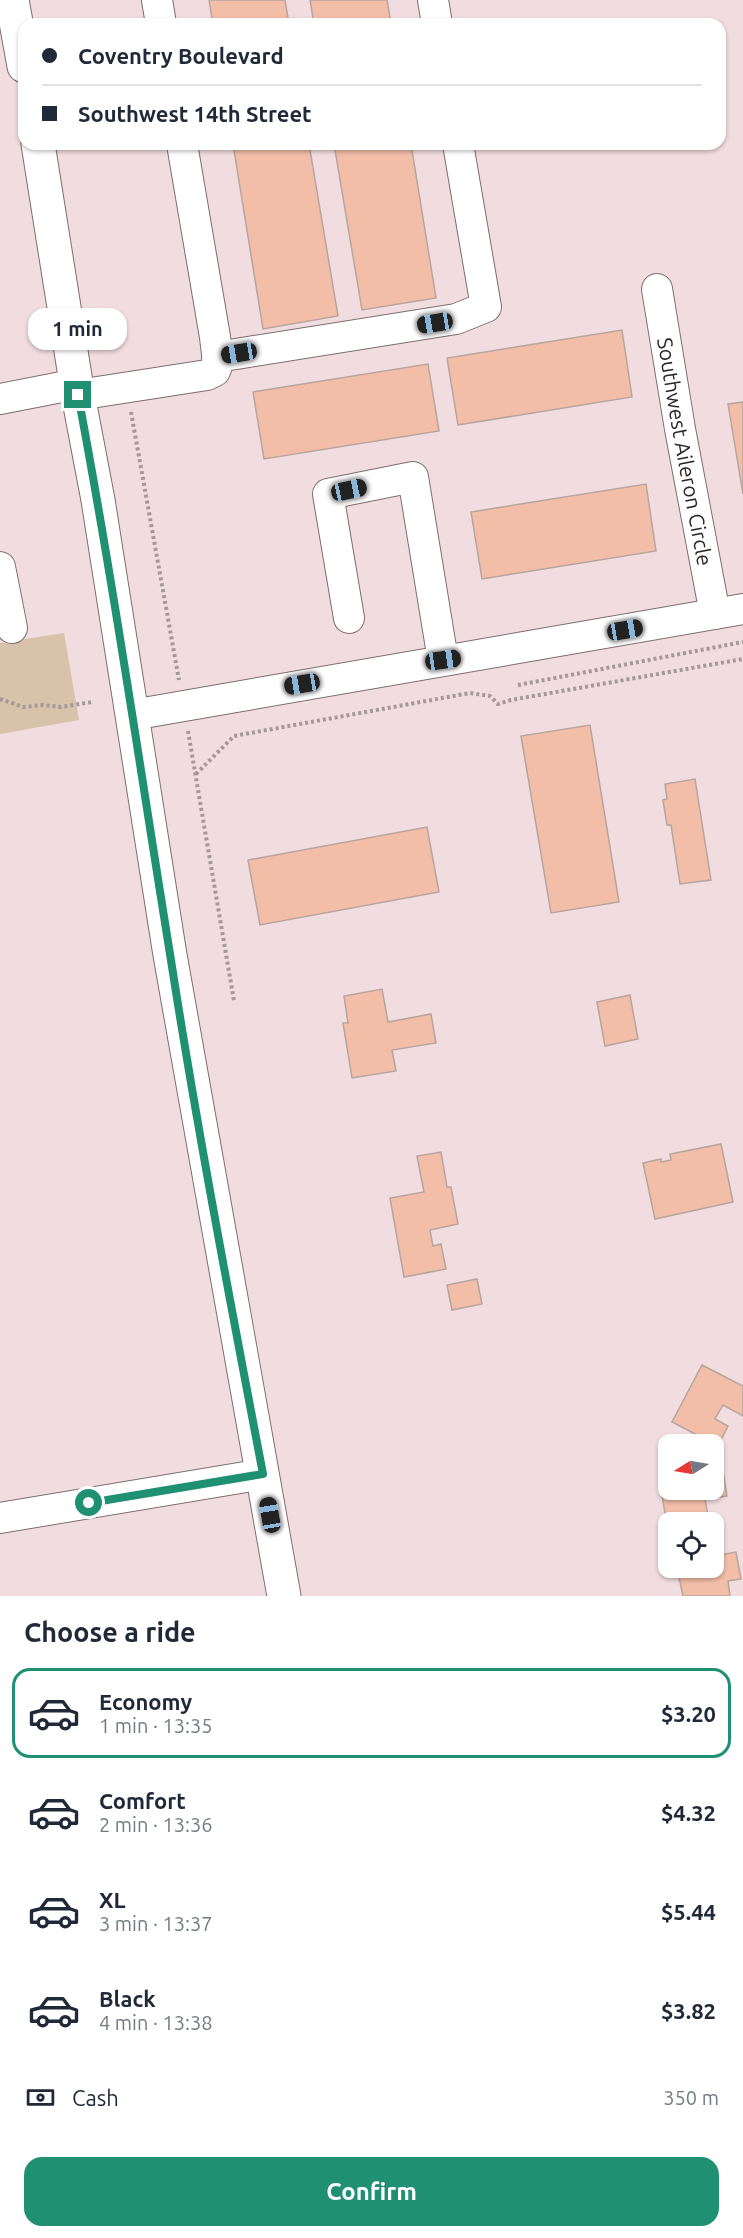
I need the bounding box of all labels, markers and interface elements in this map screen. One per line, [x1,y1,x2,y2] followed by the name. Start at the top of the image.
[78,43,284,68] text: Coventry Boulevard
[78,101,312,126] text: Southwest 14th Street
[28,308,128,350] callout: 1 min
[416,311,454,335] car
[52,317,103,340] text: 1 min
[653,336,718,568] street label: Southwest Aileron Circle
[220,341,258,365] car
[64,381,91,408] route end
[330,477,368,503] car
[606,618,644,642] car
[424,649,462,671] car
[283,672,321,696] car
[658,1434,724,1500] north arrow
[658,1434,724,1578] map controls
[75,1489,102,1516] route start
[258,1496,282,1534] car
[658,1512,724,1578] button: locate
[24,1617,196,1647] text: Choose a ride
[27,1686,81,1740] icon: car
[99,1689,192,1714] text: Economy
[661,1701,716,1726] text: $3.20
[99,1714,213,1737] text: 1 min · 13:35
[27,1785,81,1839] icon: car
[99,1788,186,1813] text: Comfort
[661,1800,716,1825] text: $4.32
[99,1813,213,1836] text: 2 min · 13:36
[27,1884,81,1938] icon: car
[99,1887,126,1912] text: XL
[661,1899,716,1924] text: $5.44
[99,1912,213,1935] text: 3 min · 13:37
[27,1983,81,2037] icon: car
[99,1986,156,2011] text: Black
[661,1998,716,2023] text: $3.82
[99,2011,213,2034] text: 4 min · 13:38
[24,2081,57,2114] icon: cash
[72,2085,119,2110] text: Cash
[663,2086,719,2109] text: 350 m
[24,2157,719,2226] button: Confirm

